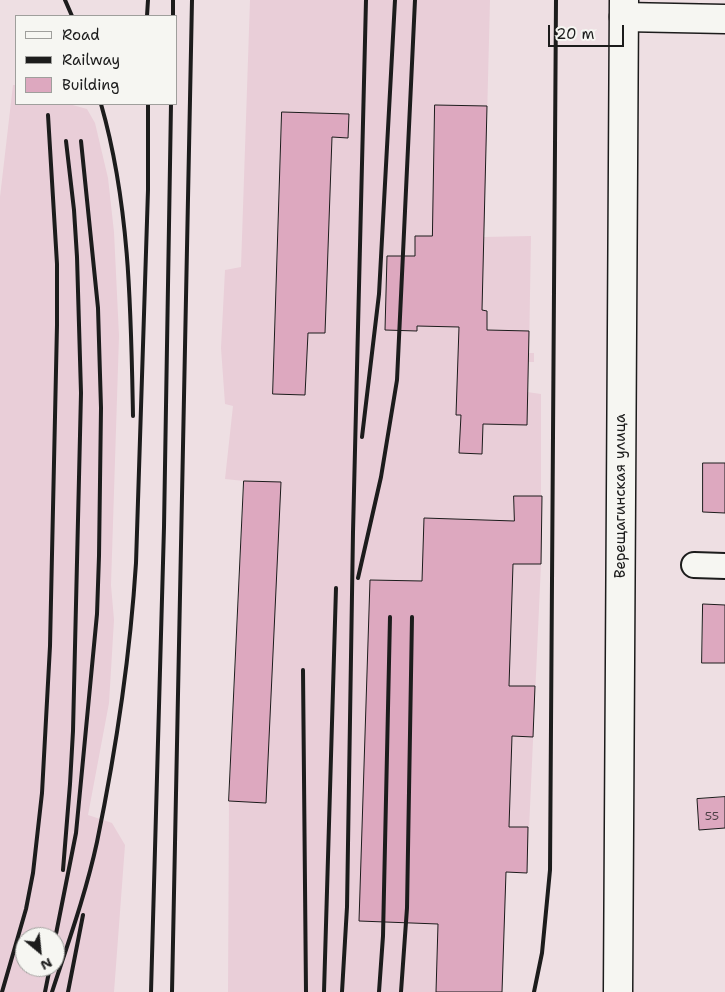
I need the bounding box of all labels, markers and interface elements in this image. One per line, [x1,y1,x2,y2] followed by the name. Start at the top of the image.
[15,15,178,105] legend
[550,15,626,47] scale bar
[556,24,595,44] text: 20 m
[62,25,100,45] text: Road
[62,50,120,70] text: Railway
[62,75,119,95] text: Building
[612,414,630,578] street label: Верещагинская улица
[705,810,719,824] house number: 55
[15,927,65,977] north arrow
[37,954,56,975] text: N

